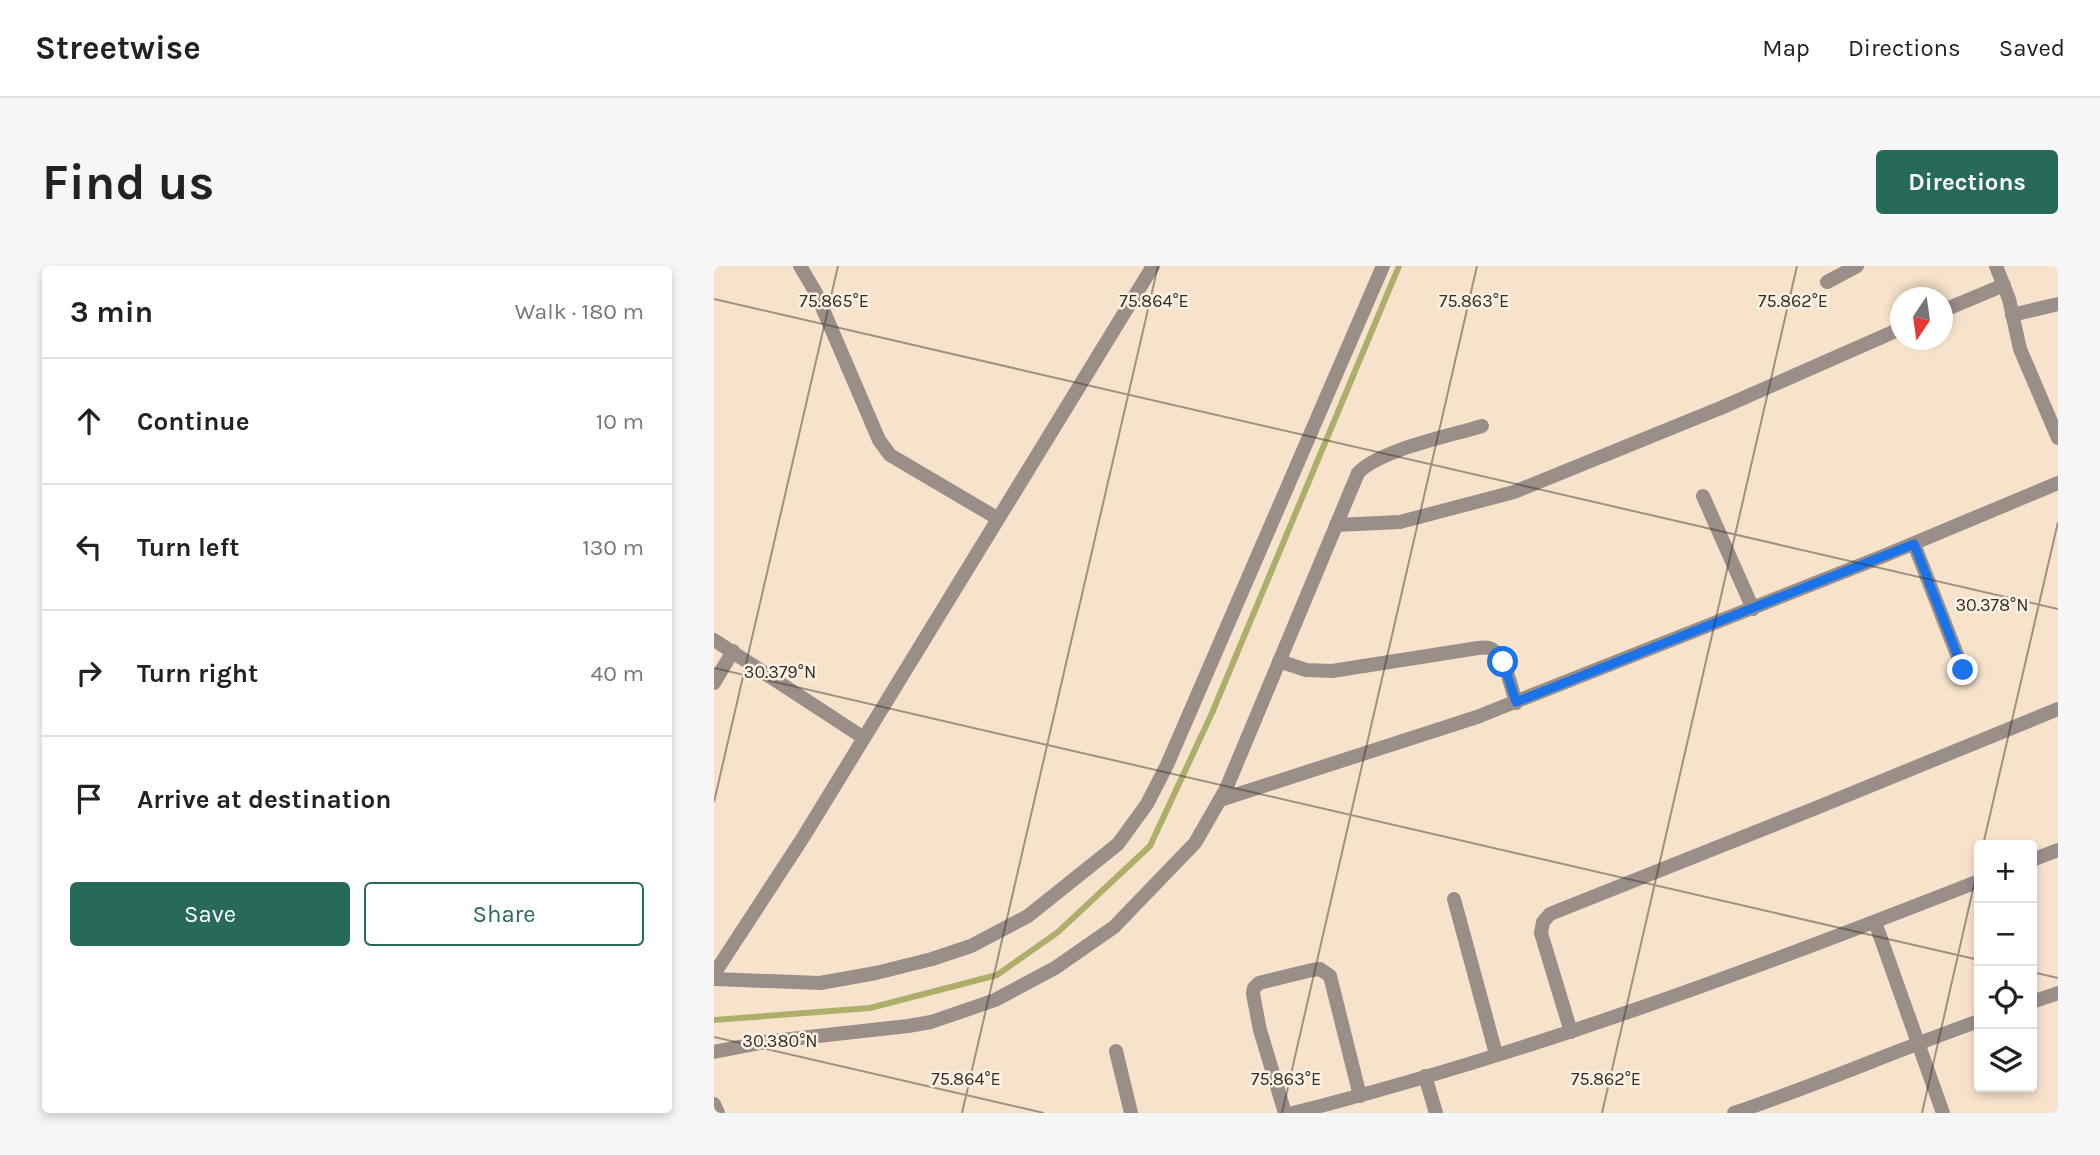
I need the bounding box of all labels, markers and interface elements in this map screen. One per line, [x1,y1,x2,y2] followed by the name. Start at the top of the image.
[35,29,201,67] text: Streetwise
[1762,34,1810,62] text: Map
[1848,34,1961,62] text: Directions
[1999,34,2065,62] text: Saved
[1876,150,2058,214] button: Directions
[42,154,214,211] text: Find us
[1890,287,1953,350] north arrow
[799,290,869,312] text: 75.865°E
[1119,290,1189,312] text: 75.864°E
[1439,290,1509,312] text: 75.863°E
[1758,290,1828,312] text: 75.862°E
[70,294,153,330] text: 3 min
[515,298,644,325] text: Walk · 180 m
[70,402,108,440] icon: ahead
[137,406,249,437] text: Continue
[596,408,644,435] text: 10 m
[70,528,108,566] icon: left
[137,532,239,563] text: Turn left
[582,534,644,561] text: 130 m
[1955,594,2029,616] text: 30.378°N
[1487,646,1518,677] route start
[70,654,108,692] icon: right
[1947,654,1978,685] route end
[137,658,258,689] text: Turn right
[591,660,644,687] text: 40 m
[744,661,816,683] text: 30.379°N
[70,780,108,818] icon: arrive
[137,784,391,815] text: Arrive at destination
[1974,840,2037,1092] map controls
[1974,840,2037,903] button: +
[70,882,350,946] button: Save
[364,882,644,946] button: Share
[1974,903,2037,966] button: −
[1974,966,2037,1029] button: locate
[1974,1029,2037,1092] button: layers
[742,1030,818,1052] text: 30.380°N
[931,1068,1001,1090] text: 75.864°E
[1251,1068,1321,1090] text: 75.863°E
[1571,1068,1641,1090] text: 75.862°E

